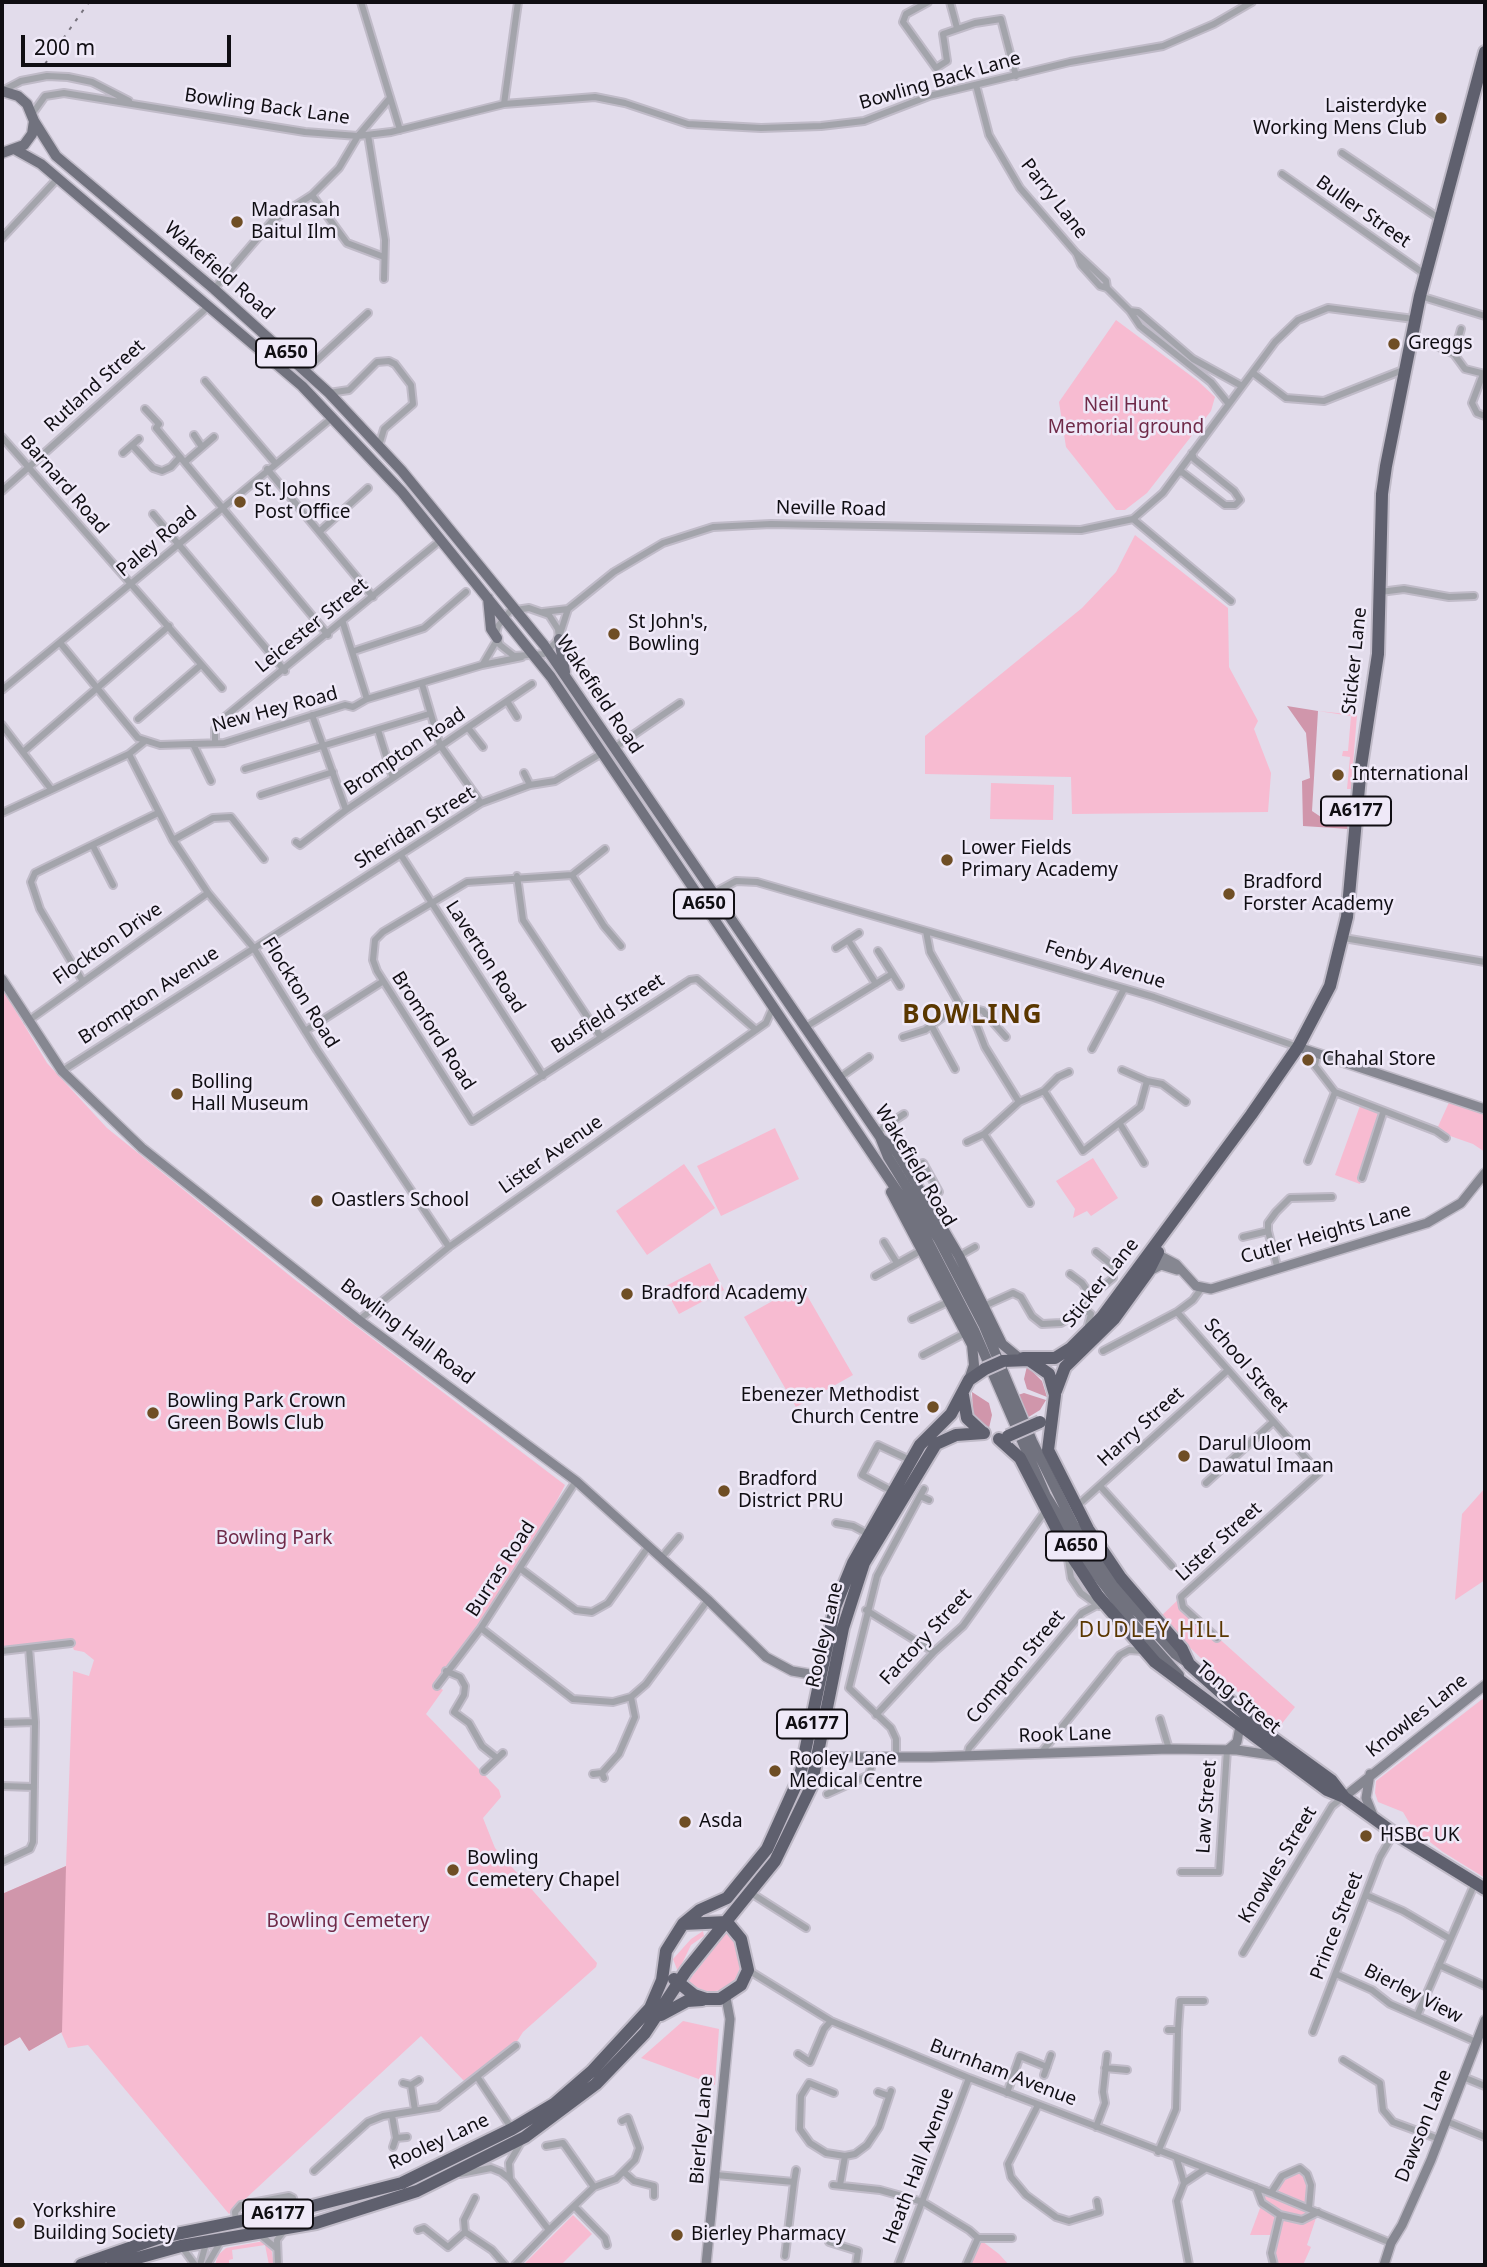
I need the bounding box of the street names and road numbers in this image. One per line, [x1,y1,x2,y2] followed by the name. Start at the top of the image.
[857,47,1023,115] street label: Bowling Back Lane
[183,84,351,130] street label: Bowling Back Lane
[1016,154,1092,244] street label: Parry Lane
[1311,171,1415,253] street label: Buller Street
[159,217,279,325] street label: Wakefield Road
[40,335,150,437] street label: Rutland Street
[256,338,316,368] road number: A650
[15,431,113,539] street label: Barnard Road
[776,497,886,521] street label: Neville Road
[112,502,202,582] street label: Paley Road
[251,574,373,678] street label: Leicester Street
[1338,606,1372,716] street label: Sticker Lane
[551,631,647,759] street label: Wakefield Road
[210,682,340,738] street label: New Hey Road
[340,703,470,801] street label: Brompton Road
[351,782,479,874] street label: Sheridan Street
[1321,796,1391,826] road number: A6177
[674,890,734,918] road number: A650
[440,896,530,1018] street label: Laverton Road
[49,898,167,990] street label: Flockton Drive
[257,933,343,1053] street label: Flockton Road
[1042,936,1168,994] street label: Fenby Avenue
[75,942,223,1050] street label: Brompton Avenue
[386,967,480,1095] street label: Bromford Road
[547,969,669,1059] street label: Busfield Street
[870,1101,960,1231] street label: Wakefield Road
[495,1111,607,1199] street label: Lister Avenue
[1238,1199,1414,1269] street label: Cutler Heights Lane
[1058,1234,1144,1332] street label: Sticker Lane
[336,1274,478,1390] street label: Bowling Hall Road
[1199,1314,1293,1418] street label: School Street
[1093,1382,1189,1472] street label: Harry Street
[1171,1498,1267,1586] street label: Lister Street
[462,1517,540,1621] street label: Burras Road
[1046,1532,1106,1560] road number: A650
[802,1580,848,1690] street label: Rooley Lane
[876,1584,976,1690] street label: Factory Street
[962,1606,1070,1728] street label: Compton Street
[1191,1657,1285,1739] street label: Tong Street
[1362,1669,1472,1763] street label: Knowles Lane
[777,1709,847,1738] road number: A6177
[1018,1722,1112,1748] street label: Rook Lane
[1192,1760,1222,1854] street label: Law Street
[1234,1802,1322,1928] street label: Knowles Street
[1306,1869,1368,1983] street label: Prince Street
[1360,1959,1466,2029] street label: Bierley View
[926,2034,1080,2112] street label: Burnham Avenue
[1391,2066,1457,2186] street label: Dawson Lane
[686,2075,718,2185] street label: Bierley Lane
[879,2085,959,2247] street label: Heath Hall Avenue
[385,2109,493,2175] street label: Rooley Lane
[243,2200,313,2228] road number: A6177

